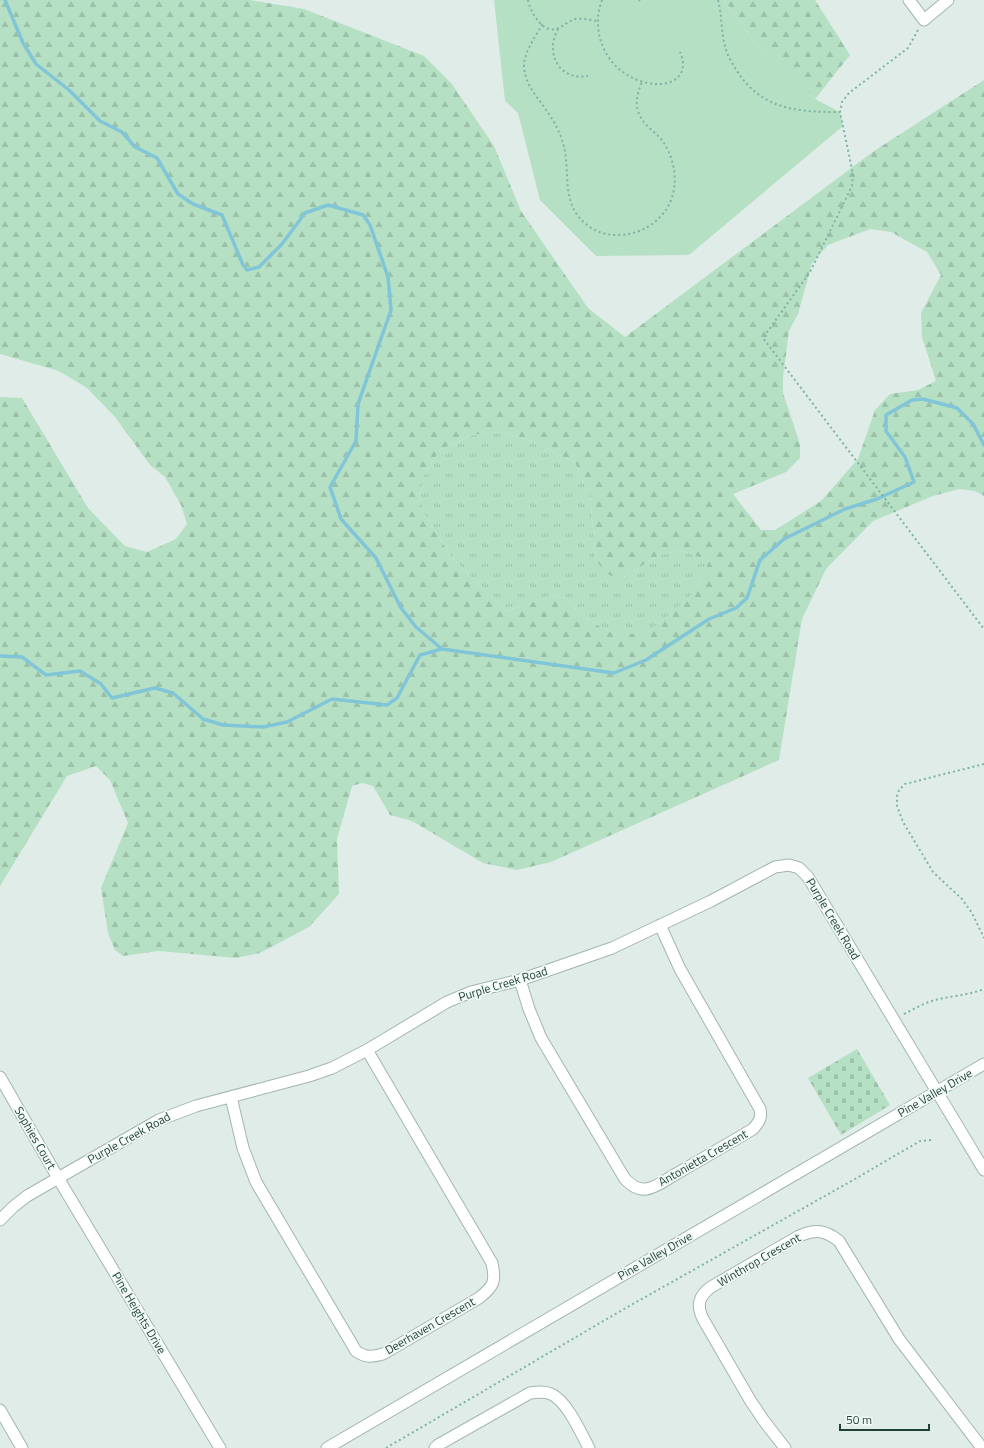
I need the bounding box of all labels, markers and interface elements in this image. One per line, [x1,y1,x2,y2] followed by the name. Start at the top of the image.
[801,874,865,963] street label: Purple Creek Road
[456,961,550,1006] street label: Purple Creek Road
[894,1063,976,1122] street label: Pine Valley Drive
[10,1103,62,1173] street label: Sophies Court
[84,1107,174,1168] street label: Purple Creek Road
[655,1124,752,1191] street label: Antonietta Crescent
[614,1226,696,1285] street label: Pine Valley Drive
[713,1228,805,1291] street label: Winthrop Crescent
[107,1268,171,1357] street label: Pine Heights Drive
[381,1292,479,1359] street label: Deerhaven Crescent
[840,1406,929,1432] scale bar
[846,1410,872,1429] text: 50 m

